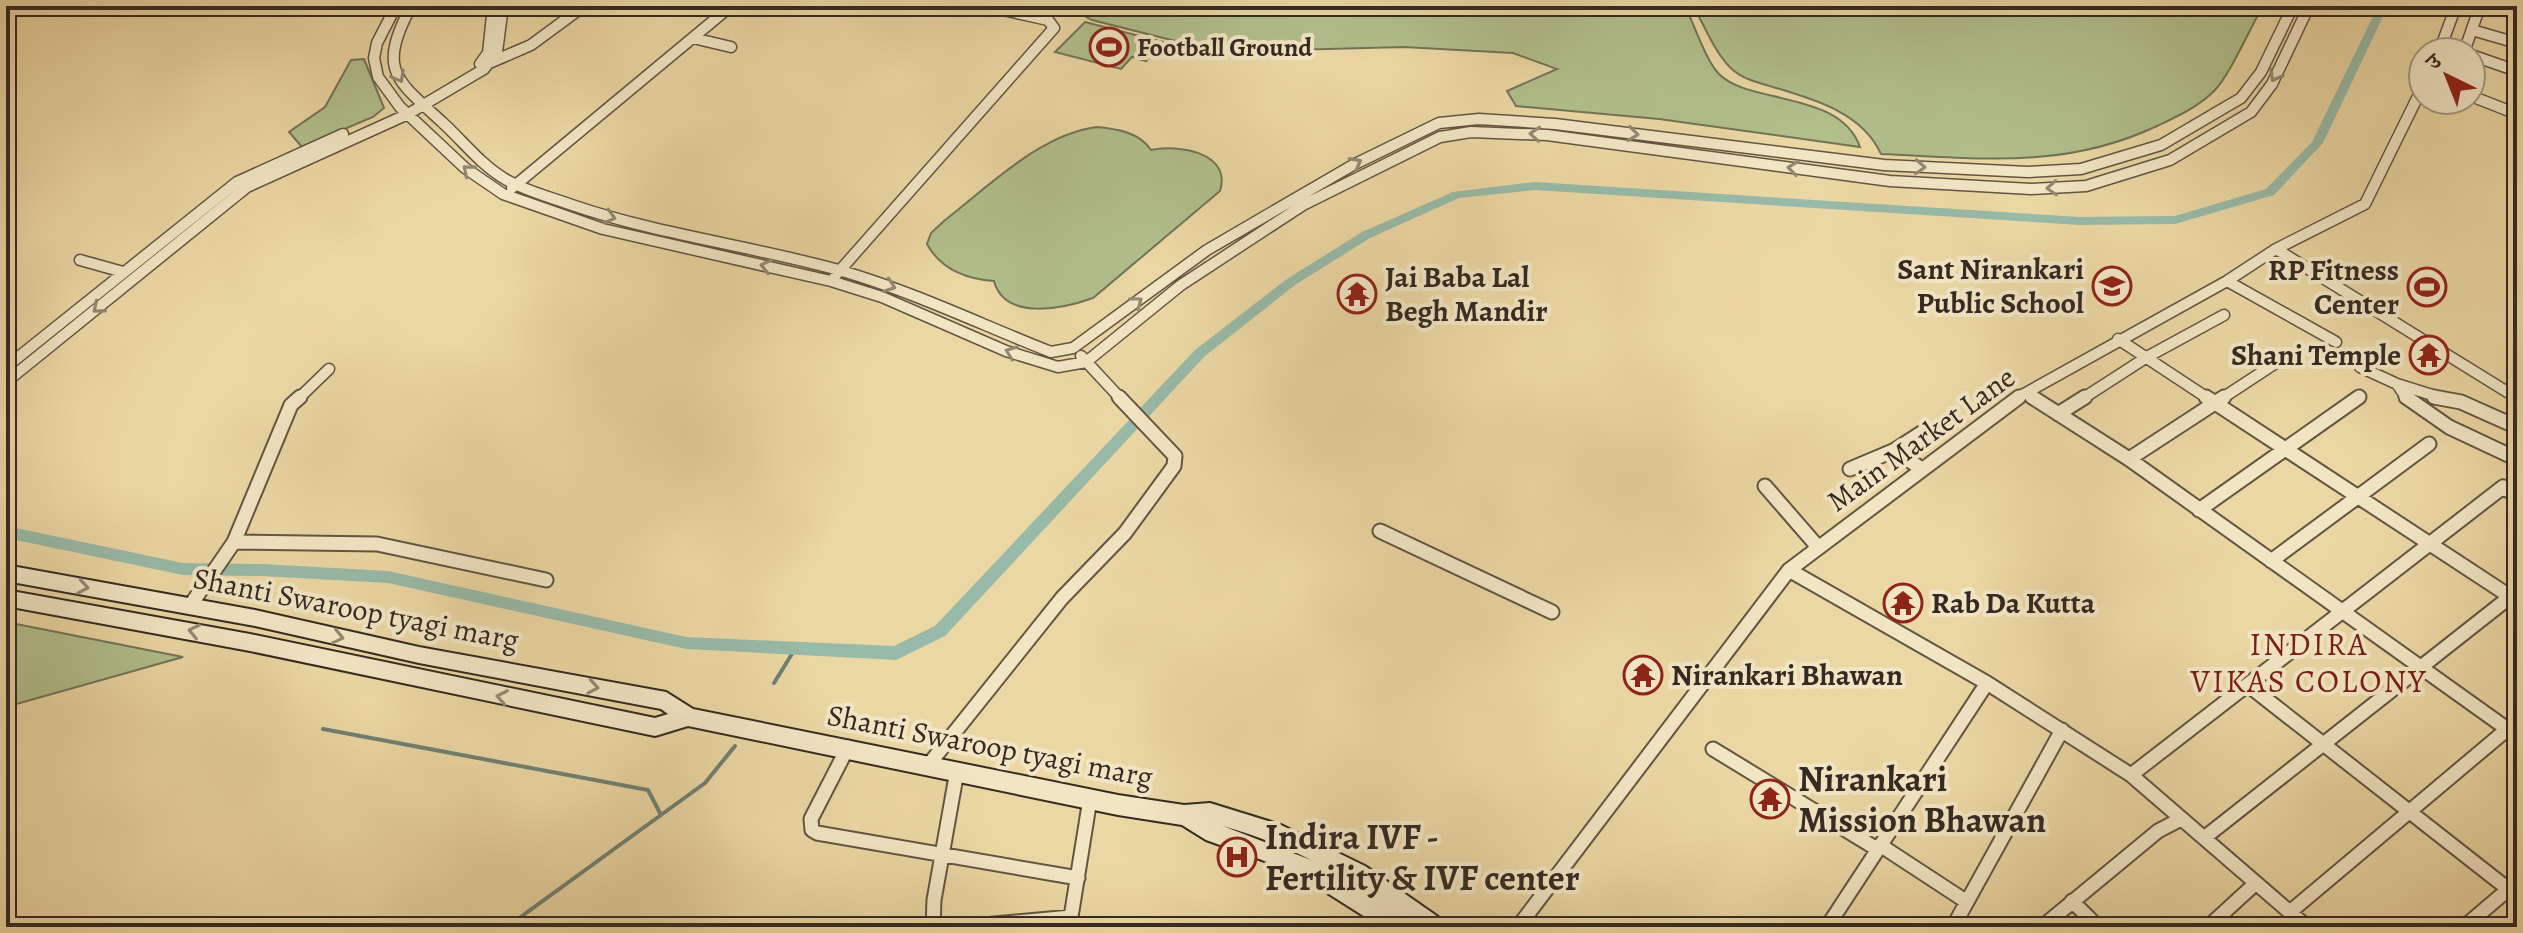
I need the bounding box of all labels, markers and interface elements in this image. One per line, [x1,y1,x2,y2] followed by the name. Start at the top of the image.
[1088,26,1130,68] sports icon: Football Ground
[1137,30,1313,65] place label: Football Ground
[2407,36,2487,116] north arrow
[2418,46,2450,78] text: उ
[2269,68,2284,83] one-way arrow
[390,69,405,83] one-way arrow
[1627,125,1640,142] one-way arrow
[1528,126,1541,143] one-way arrow
[1348,158,1362,173] one-way arrow
[1914,158,1927,175] one-way arrow
[1786,160,1800,177] one-way arrow
[463,165,477,180] one-way arrow
[2045,179,2058,196] one-way arrow
[603,208,617,224] one-way arrow
[1897,249,2084,323] place label: Sant Nirankari Public School
[2268,250,2399,324] place label: RP Fitness Center
[1385,257,1548,331] place label: Jai Baba Lal Begh Mandir
[760,258,773,275] one-way arrow
[2091,265,2133,307] school or university icon: Sant Nirankari Public School
[2406,266,2448,308] sports icon: RP Fitness Center
[1336,273,1378,315] temple icon: Jai Baba Lal Begh Mandir
[882,276,896,293] one-way arrow
[92,298,107,313] one-way arrow
[1128,298,1142,312] one-way arrow
[2408,334,2450,376] temple icon: Shani Temple
[2231,335,2401,375] place label: Shani Temple
[1005,345,1019,362] one-way arrow
[1819,357,2023,521] street label: Main Market Lane
[190,558,522,660] street label: Shanti Swaroop tyagi marg
[76,578,90,595] one-way arrow
[1882,582,1924,624] temple icon: Rab Da Kutta
[1931,583,2096,623] place label: Rab Da Kutta
[2189,622,2428,703] district label: INDIRA VIKAS COLONY
[187,623,201,640] one-way arrow
[331,627,344,644] one-way arrow
[1622,654,1664,696] temple icon: Nirankari Bhawan
[1671,655,1903,695] place label: Nirankari Bhawan
[586,678,599,695] one-way arrow
[496,690,509,707] one-way arrow
[824,695,1156,797] street label: Shanti Swaroop tyagi marg
[1798,754,2046,844] place label: Nirankari Mission Bhawan
[1749,778,1791,820] temple icon: Nirankari Mission Bhawan
[1265,812,1580,902] place label: Indira IVF - Fertility & IVF center
[1216,836,1258,878] hospital icon: Indira IVF - Fertility & IVF center

